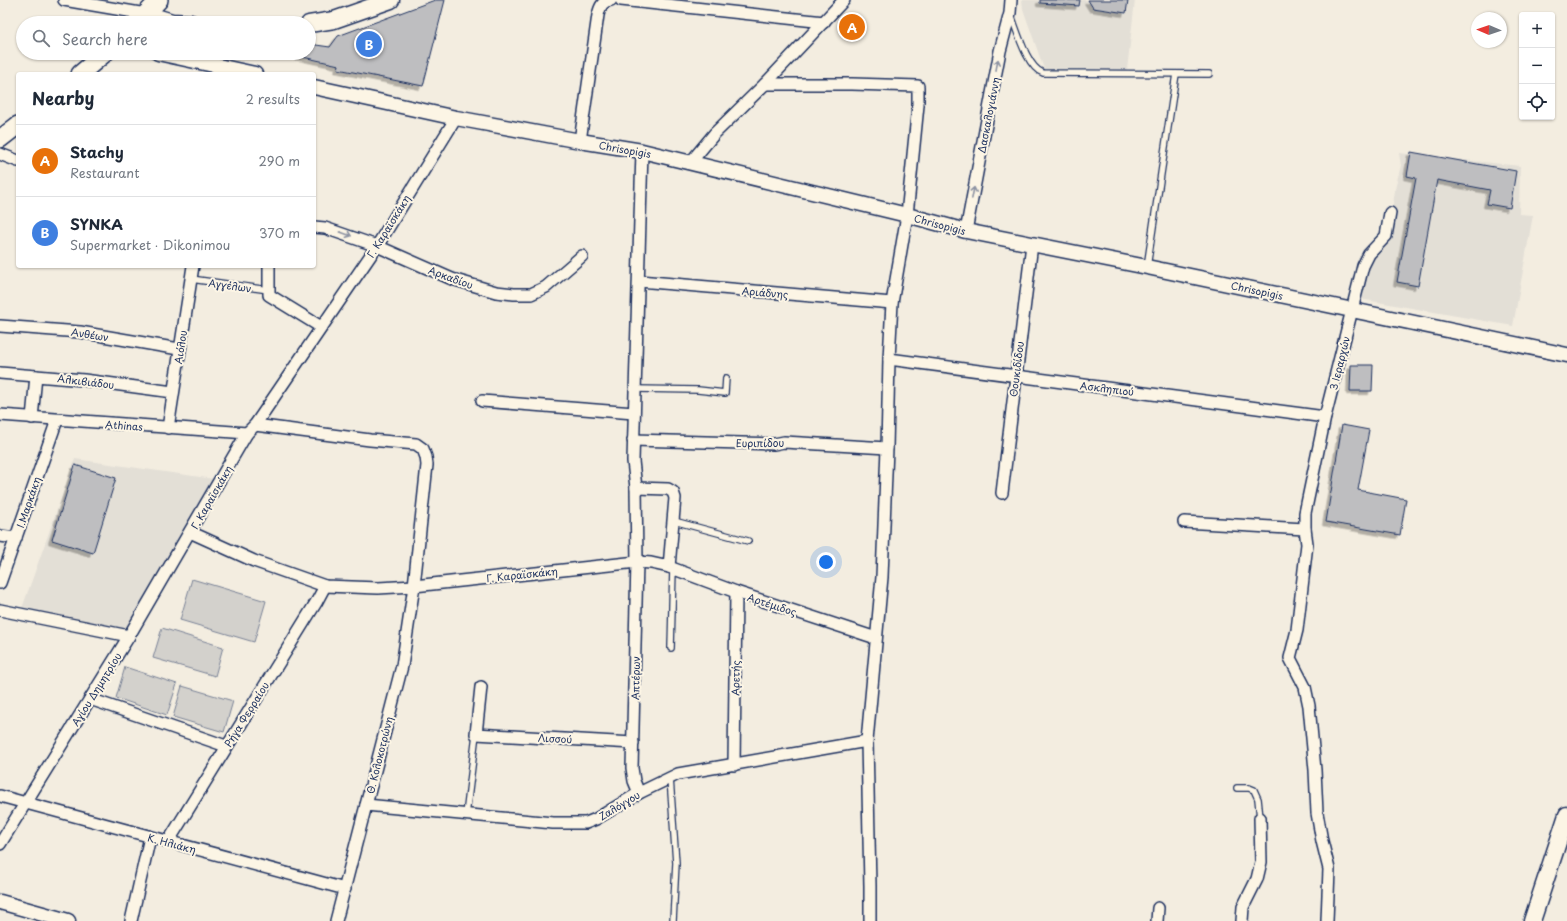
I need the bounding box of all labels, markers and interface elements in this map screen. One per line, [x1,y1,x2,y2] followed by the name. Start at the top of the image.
[839,12,865,42] pin: A
[1471,12,1507,48] north arrow
[1519,12,1555,120] map controls
[1519,12,1555,48] button: +
[16,16,316,60] search box
[30,27,52,49] icon: search
[62,27,148,50] text: Search here
[356,29,382,59] pin: B
[1519,48,1555,84] button: −
[994,59,1002,72] one-way arrow
[973,76,1003,154] street label: Δασκαλογιάννη
[1519,84,1555,120] button: locate
[32,85,94,111] text: Nearby
[246,89,300,108] text: 2 results
[598,137,653,161] street label: Chrisopigis
[70,140,124,163] text: Stachy
[40,151,50,170] text: A
[259,151,300,170] text: 290 m
[70,163,140,182] text: Restaurant
[970,187,978,200] one-way arrow
[363,192,413,260] street label: Γ. Καραϊσκάκη
[913,210,968,238] street label: Chrisopigis
[70,212,123,235] text: SYNKA
[41,223,49,242] text: B
[259,223,300,242] text: 370 m
[339,231,351,239] one-way arrow
[70,235,230,254] text: Supermarket · Dikonimou
[426,262,476,292] street label: Αρκαδίου
[208,275,252,295] street label: Αγγέλων
[1230,277,1285,303] street label: Chrisopigis
[741,283,789,301] street label: Αριάδνης
[70,324,110,344] street label: Ανθέων
[170,329,190,365] street label: Αιόλου
[1325,334,1353,392] street label: 3 Ιεραρχών
[1005,340,1027,398] street label: Θουκιδίδου
[57,370,116,392] street label: Αλκιβιάδου
[1079,377,1135,399] street label: Ασκληπιού
[105,416,144,434] street label: Athinas
[736,435,784,450] street label: Ευριπίδου
[187,462,235,532] street label: Γ. Καραϊσκάκη
[12,474,44,530] street label: Ι.Μαρκάκη
[816,552,836,572] your location
[486,563,558,585] street label: Γ. Καραϊσκάκη
[745,589,799,619] street label: Αρτέμιδος
[67,649,125,729] street label: Αγίου Δημητρίου
[627,656,644,700] street label: Απτέρων
[727,660,743,696] street label: Αρετής
[220,678,272,749] street label: Ρήγα Φερραίου
[362,715,396,795] street label: Θ. Κολοκοτρώνη
[537,730,573,746] street label: Λισσού
[596,787,643,823] street label: Ζαλόγγου
[146,829,198,857] street label: Κ. Ηλιάκη

